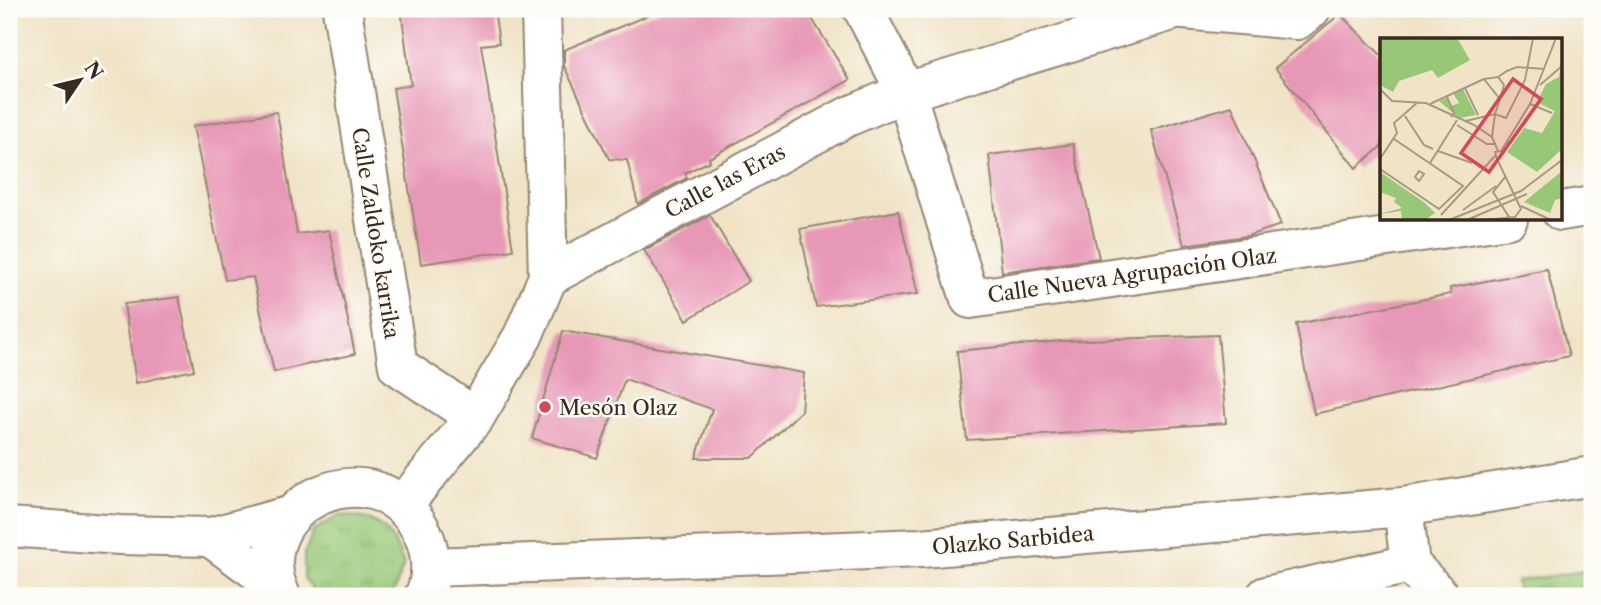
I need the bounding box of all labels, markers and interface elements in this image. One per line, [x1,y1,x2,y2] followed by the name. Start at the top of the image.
[1380,38,1562,220] inset map
[46,46,116,116] north arrow
[79,57,108,84] text: N
[347,126,405,341] street label: Calle Zaldoko karrika
[661,139,789,223] street label: Calle las Eras
[986,242,1278,308] street label: Calle Nueva Agrupación Olaz
[559,395,678,420] place label: Mesón Olaz
[537,399,553,415] marker: Mesón Olaz
[931,520,1096,560] street label: Olazko Sarbidea

